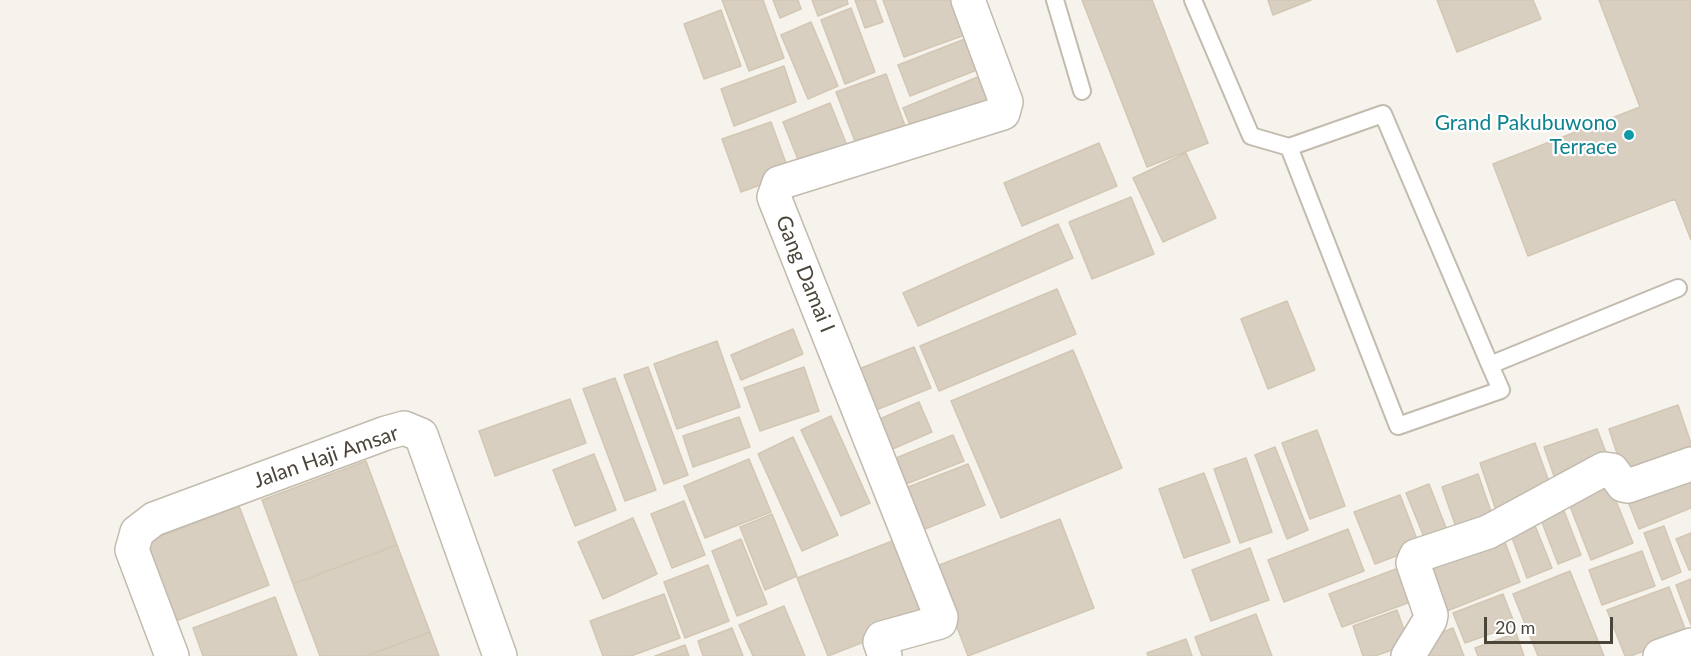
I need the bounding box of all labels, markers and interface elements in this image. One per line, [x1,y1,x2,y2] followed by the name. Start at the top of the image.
[1435,110,1617,160] place label: Grand Pakubuwono Terrace
[1622,128,1636,142] marker: Grand Pakubuwono Terrace
[770,212,840,336] street label: Gang Damai I
[250,420,402,494] street label: Jalan Haji Amsar
[1487,605,1616,643] scale bar
[1495,616,1535,638] text: 20 m

